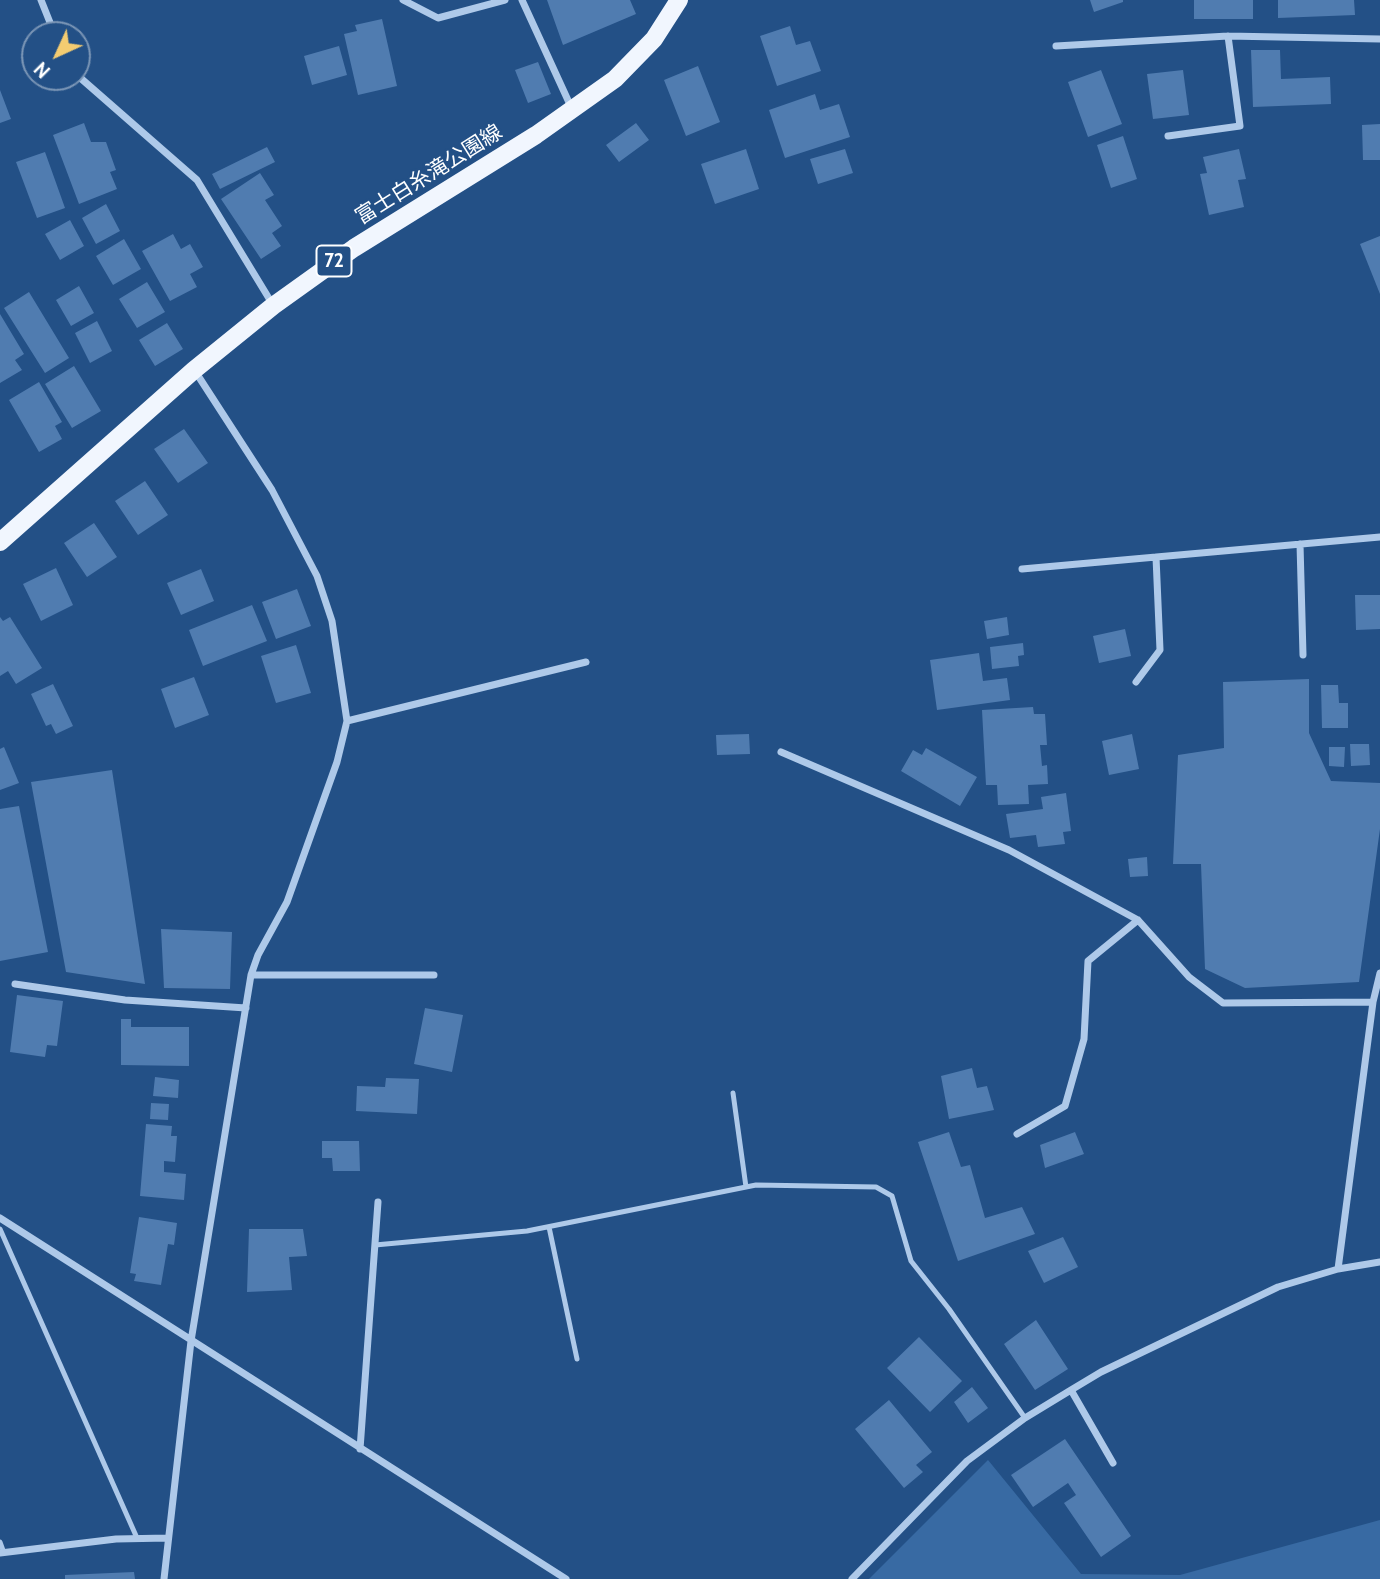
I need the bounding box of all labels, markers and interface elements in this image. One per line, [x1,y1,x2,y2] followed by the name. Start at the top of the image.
[21,21,91,91] north arrow
[29,57,55,83] text: N
[351,120,507,230] street label: 富士白糸滝公園線
[316,246,352,276] road number: 72

